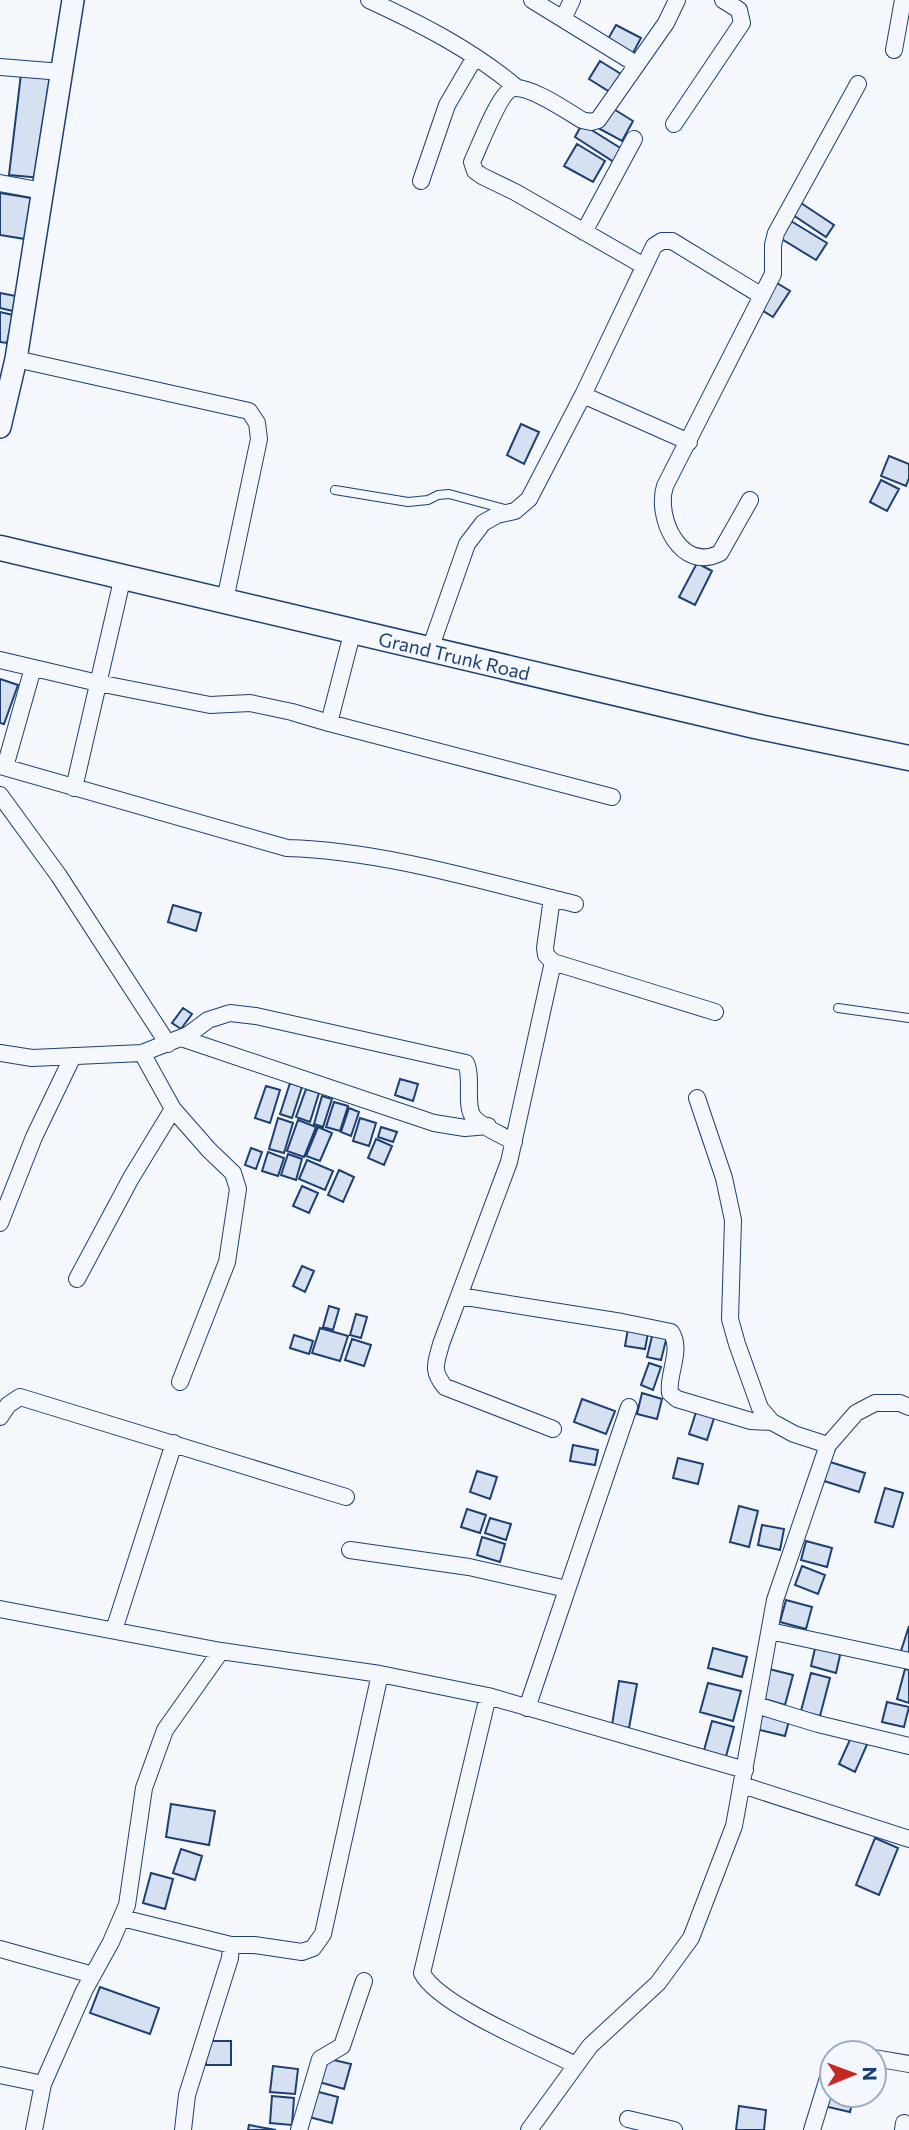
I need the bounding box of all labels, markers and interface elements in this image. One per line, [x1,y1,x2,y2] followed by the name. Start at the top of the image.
[377,626,533,684] street label: Grand Trunk Road
[818,2039,888,2109] north arrow
[859,2066,882,2081] text: N

